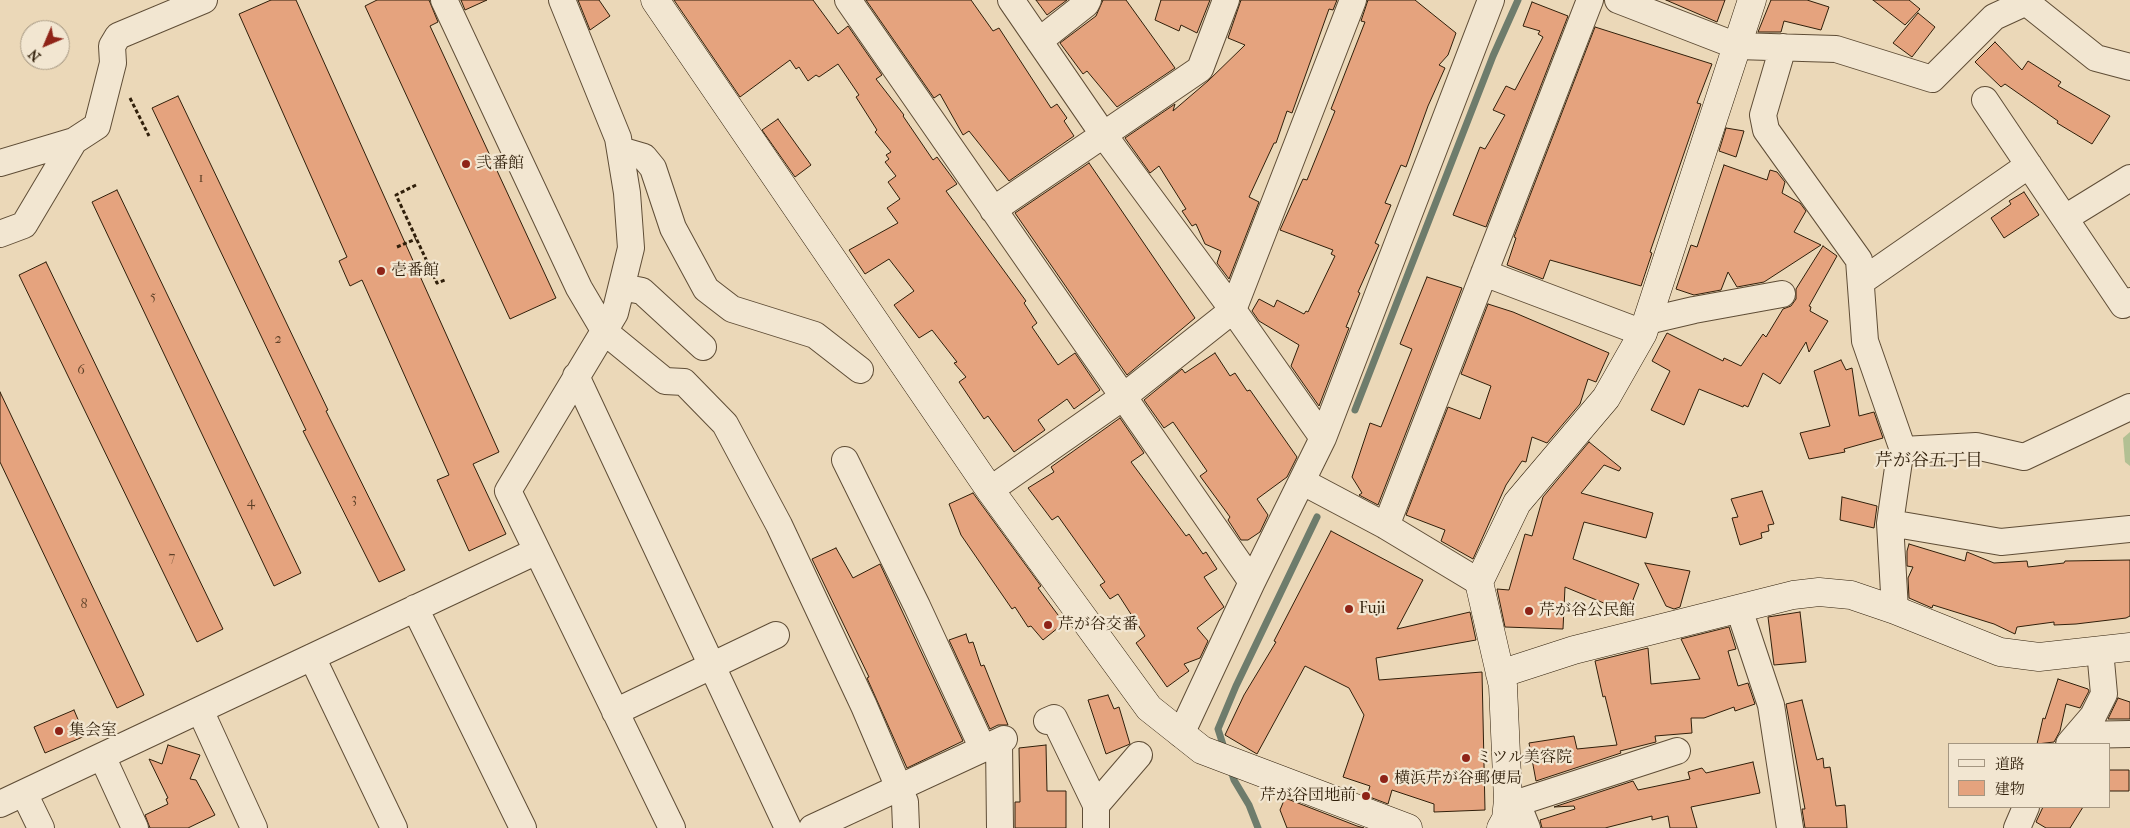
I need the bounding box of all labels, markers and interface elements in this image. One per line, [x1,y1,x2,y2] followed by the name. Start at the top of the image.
[20,20,70,70] north arrow
[25,45,45,65] text: N
[476,154,524,174] place label: 弐番館
[460,158,472,170] marker: 弐番館
[199,171,203,187] house number: 1
[391,261,439,281] place label: 壱番館
[375,265,387,277] marker: 壱番館
[150,289,156,305] house number: 5
[274,332,282,348] house number: 2
[77,363,85,379] house number: 6
[1875,451,1983,473] district label: 芹が谷五丁目
[351,492,357,508] house number: 3
[247,495,255,511] house number: 4
[169,550,175,566] house number: 7
[80,597,88,613] house number: 8
[1359,599,1385,619] place label: Fuji
[1539,601,1635,621] place label: 芹が谷公民館
[1343,603,1355,615] marker: Fuji
[1523,605,1535,617] marker: 芹が谷公民館
[1058,615,1138,635] place label: 芹が谷交番
[1042,619,1054,631] marker: 芹が谷交番
[69,721,117,741] place label: 集会室
[53,725,65,737] marker: 集会室
[1948,743,2110,808] legend
[1476,748,1572,768] place label: ミツル美容院
[1460,752,1472,764] marker: ミツル美容院
[1995,755,2025,773] text: 道路
[1394,769,1522,789] place label: 横浜芹が谷郵便局
[1378,773,1390,785] marker: 横浜芹が谷郵便局
[1995,780,2025,798] text: 建物
[1260,786,1356,806] place label: 芹が谷団地前
[1360,790,1372,802] marker: 芹が谷団地前

